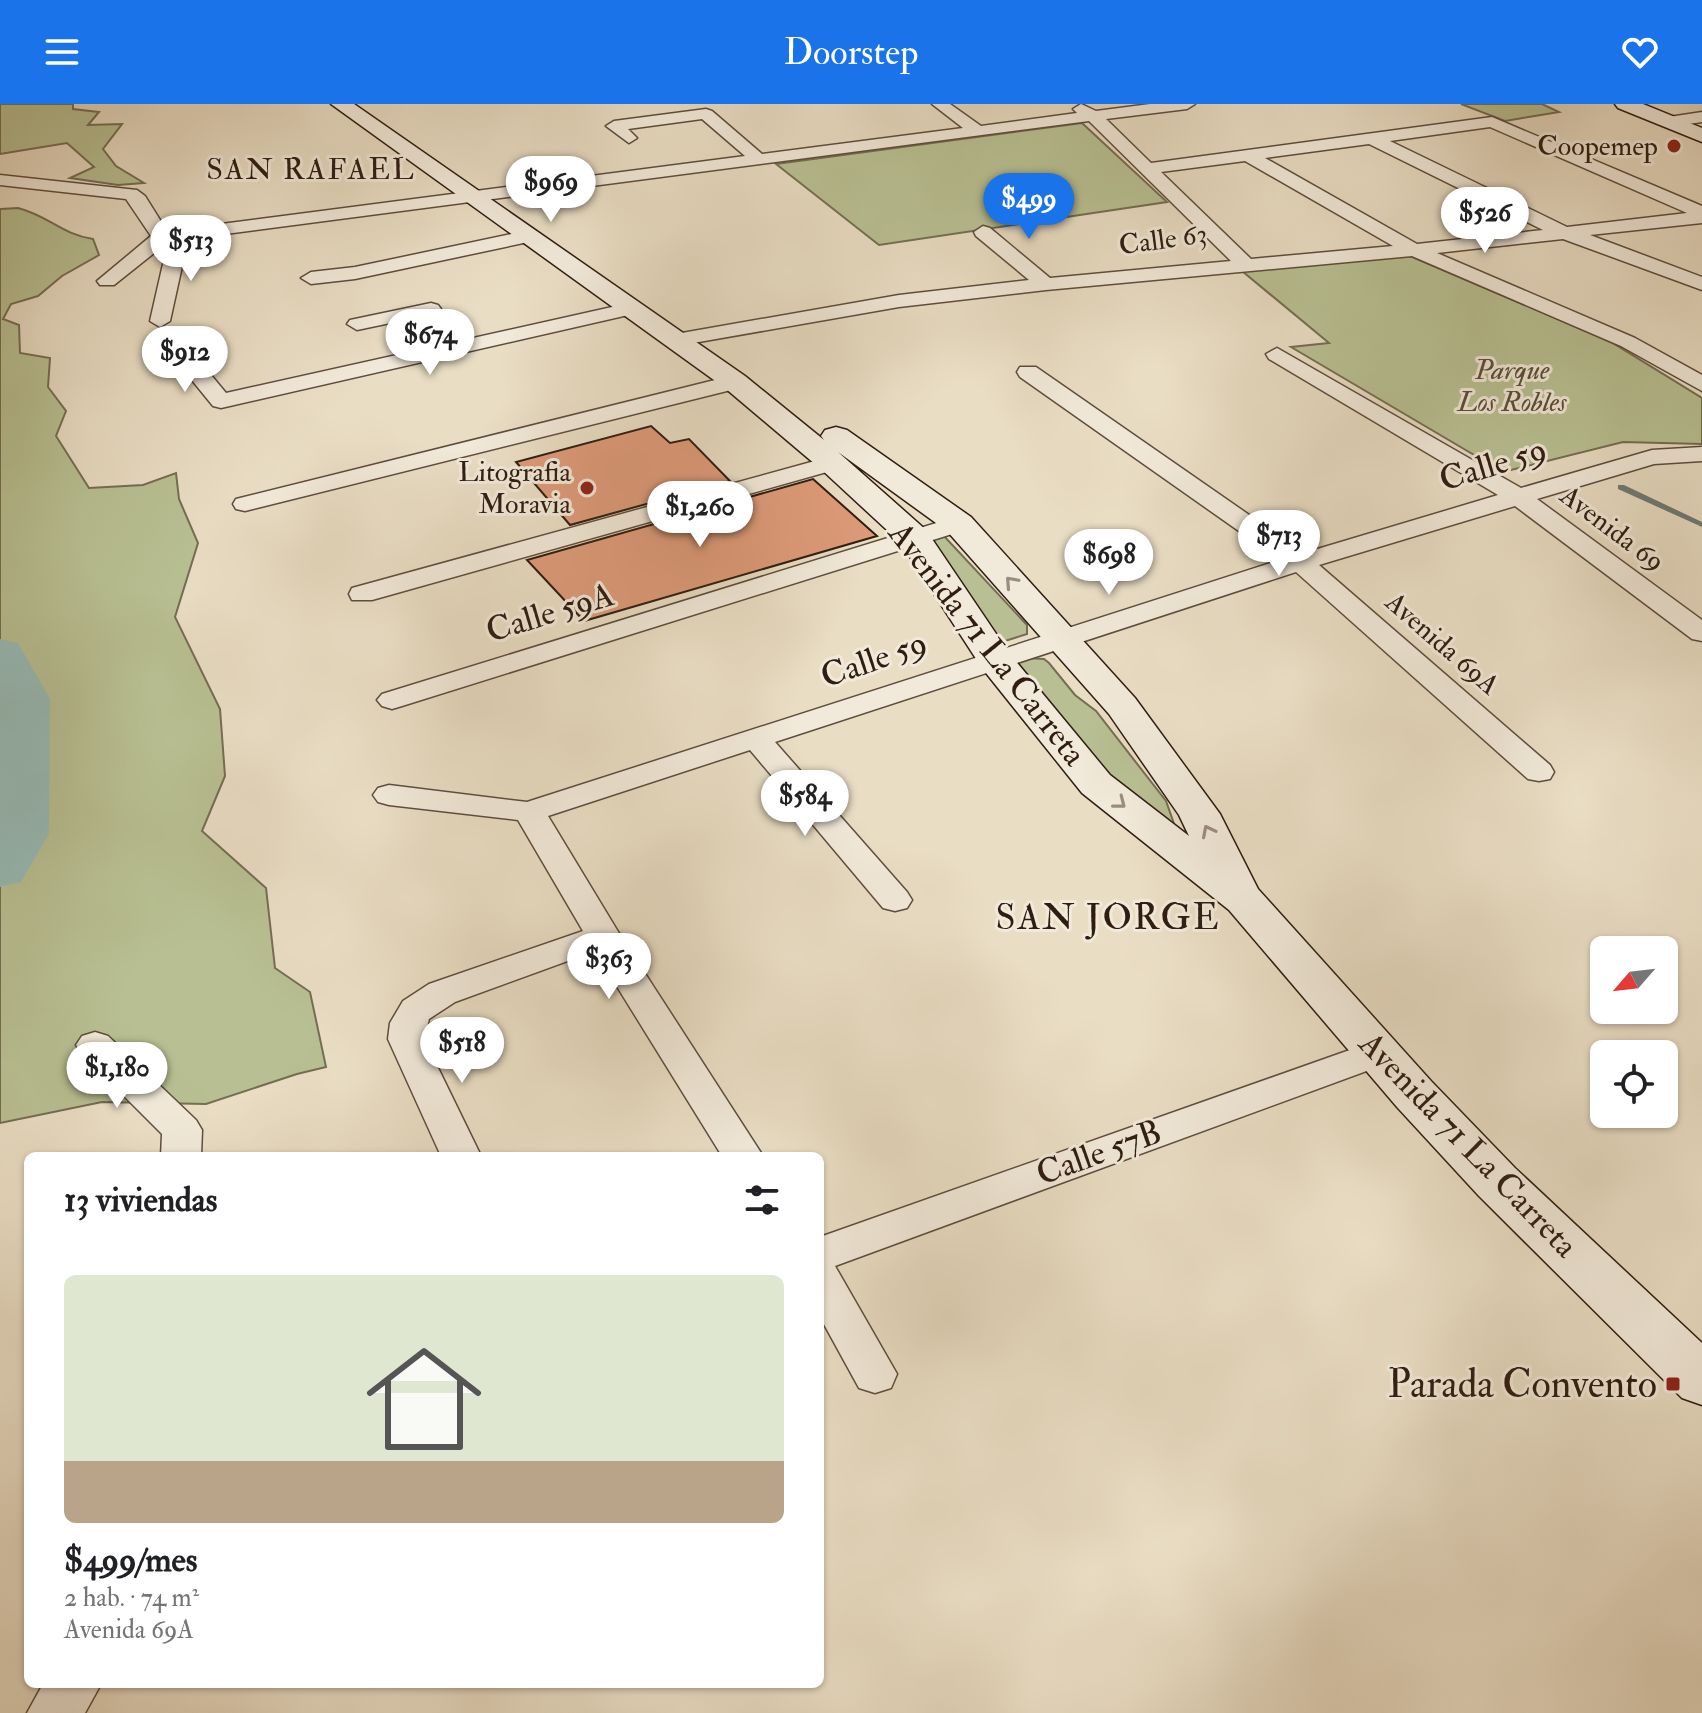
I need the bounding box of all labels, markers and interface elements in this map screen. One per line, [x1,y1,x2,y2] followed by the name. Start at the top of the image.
[40,30,84,74] icon: menu
[784,30,918,75] text: Doorstep
[1618,30,1662,74] icon: heart
[1537,129,1658,164] place label: Coopemep
[1665,137,1683,155] marker: Coopemep
[206,151,416,188] district label: SAN RAFAEL
[504,156,598,224] pin: $969
[524,166,578,198] text: $969
[982,173,1076,241] pin: $499
[1001,183,1057,215] text: $499
[1438,187,1532,255] pin: $526
[1459,197,1511,229] text: $526
[144,215,238,283] pin: $513
[1117,217,1209,263] street label: Calle 63
[168,225,214,257] text: $513
[383,309,477,377] pin: $674
[403,319,457,351] text: $674
[138,326,232,394] pin: $912
[160,336,210,368] text: $912
[1456,353,1568,420] park label: Parque Los Robles
[1434,428,1552,502] street label: Calle 59
[458,455,571,522] place label: Litografia Moravia
[1552,478,1671,580] street label: Avenida 69
[578,479,596,497] marker: Litografia Moravia
[635,481,765,549] pin: $1,260
[665,491,735,523] text: $1,260
[1232,510,1326,578] pin: $713
[878,513,1096,775] street label: Avenida 71 La Carreta
[1256,520,1302,552] text: $713
[1062,529,1156,597] pin: $698
[1082,539,1136,571] text: $698
[481,573,619,653] street label: Calle 59A
[1006,576,1020,591] one-way arrow
[1377,584,1506,703] street label: Avenida 69A
[815,622,933,698] street label: Calle 59
[758,770,852,838] pin: $584
[779,780,831,812] text: $584
[1111,793,1126,807] one-way arrow
[1202,825,1217,839] one-way arrow
[995,895,1221,940] district label: SAN JORGE
[562,933,656,1001] pin: $363
[1590,936,1678,1024] north arrow
[1590,936,1678,1128] map controls
[585,943,633,975] text: $363
[415,1017,509,1085] pin: $518
[1349,1022,1587,1268] street label: Avenida 71 La Carreta
[438,1027,486,1059] text: $518
[1590,1040,1678,1128] button: locate
[52,1042,182,1110] pin: $1,180
[85,1052,150,1084] text: $1,180
[1030,1111,1168,1195] street label: Calle 57B
[740,1178,784,1222] icon: filters
[64,1179,217,1222] text: 13 viviendas
[352,1327,496,1471] icon: home
[1387,1359,1657,1410] place label: Parada Convento
[1664,1375,1682,1393] marker: Parada Convento
[64,1539,197,1582] text: $499/mes
[64,1582,199,1614] text: 2 hab. · 74 m²
[64,1614,194,1646] text: Avenida 69A

